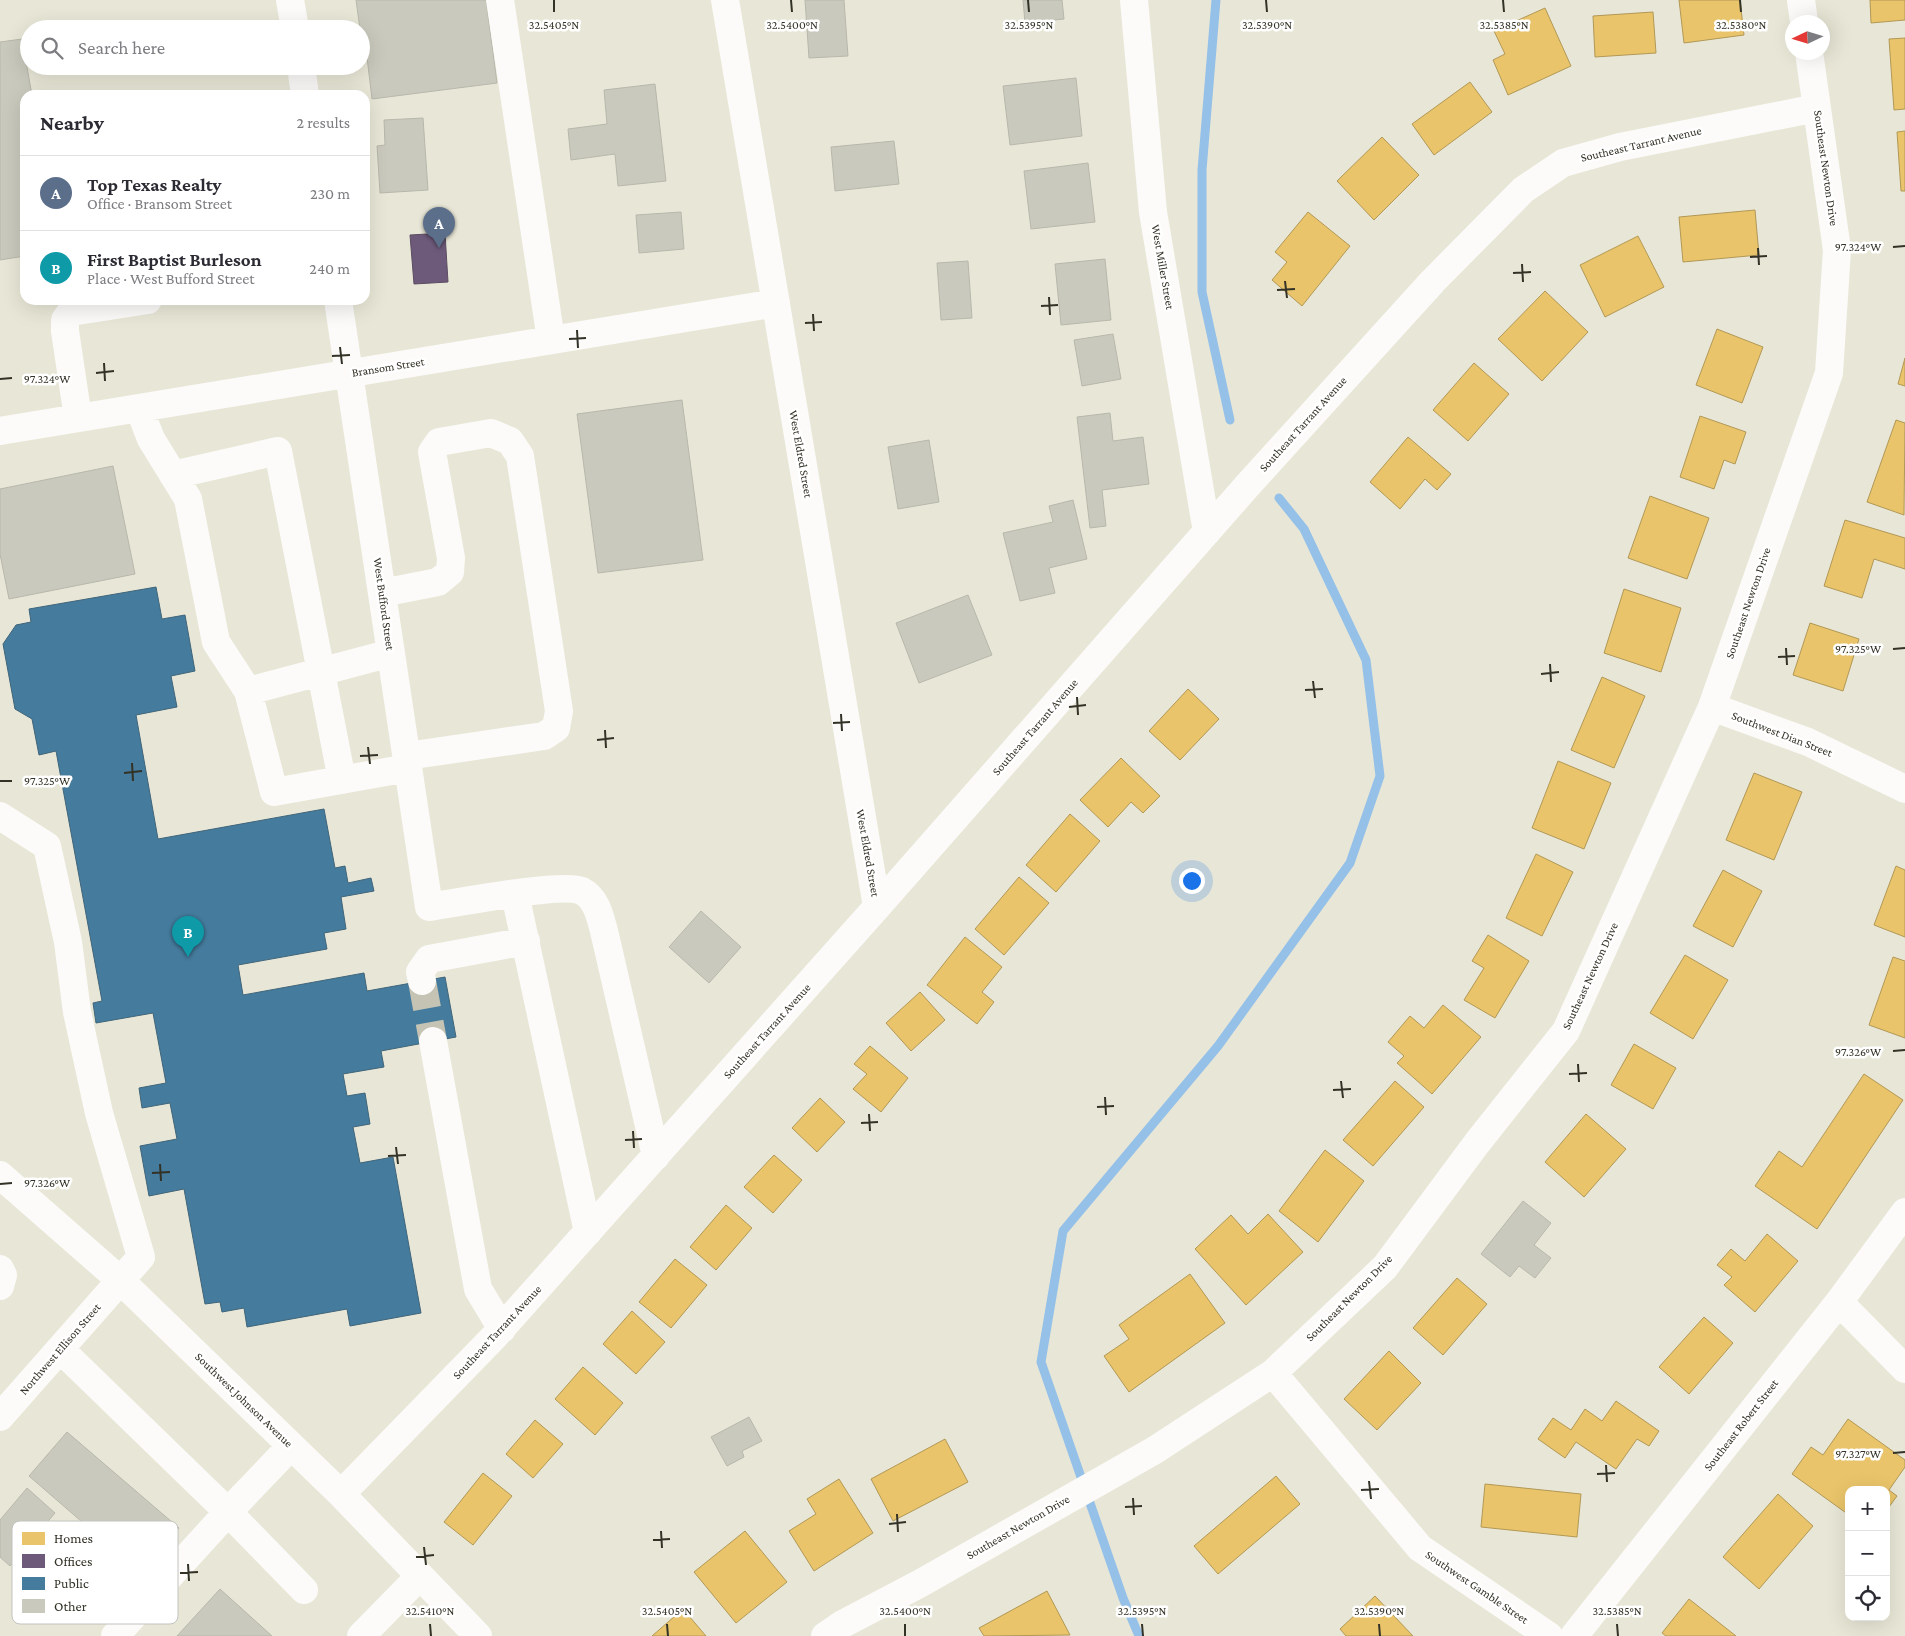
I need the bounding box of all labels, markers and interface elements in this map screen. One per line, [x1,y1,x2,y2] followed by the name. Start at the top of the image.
[1785,15,1830,60] north arrow
[529,18,579,32] text: 32.5405°N
[766,18,818,32] text: 32.5400°N
[1005,18,1054,32] text: 32.5395°N
[1242,18,1292,32] text: 32.5390°N
[1479,18,1529,32] text: 32.5385°N
[1716,18,1766,32] text: 32.5380°N
[20,20,370,75] search box
[38,34,66,62] icon: search
[78,37,165,58] text: Search here
[1811,109,1841,227] street label: Southeast Newton Drive
[40,111,104,135] text: Nearby
[297,114,350,131] text: 2 results
[1579,123,1703,165] street label: Southeast Tarrant Avenue
[87,174,222,195] text: Top Texas Realty
[51,185,61,202] text: A
[310,185,350,202] text: 230 m
[87,195,232,212] text: Office · Bransom Street
[423,207,455,248] pin: A
[1149,223,1178,312] street label: West Miller Street
[1835,240,1881,254] text: 97.324°W
[87,249,262,270] text: First Baptist Burleson
[51,260,61,277] text: B
[309,260,350,277] text: 240 m
[87,270,255,287] text: Place · West Bufford Street
[351,354,426,380] street label: Bransom Street
[24,372,70,386] text: 97.324°W
[1256,373,1350,475] street label: Southeast Tarrant Avenue
[786,409,816,500] street label: West Eldred Street
[1722,546,1774,660] street label: Southeast Newton Drive
[371,557,398,652] street label: West Bufford Street
[1835,642,1881,656] text: 97.325°W
[989,676,1081,778] street label: Southeast Tarrant Avenue
[1730,708,1835,760] street label: Southwest Dian Street
[24,774,70,788] text: 97.325°W
[853,808,883,899] street label: West Eldred Street
[1179,868,1205,894] your location
[172,916,204,957] pin: B
[1559,920,1621,1032] street label: Southeast Newton Drive
[720,980,814,1082] street label: Southeast Tarrant Avenue
[1835,1045,1881,1059] text: 97.326°W
[24,1176,70,1190] text: 97.326°W
[1303,1252,1395,1344] street label: Southeast Newton Drive
[450,1282,544,1382] street label: Southeast Tarrant Avenue
[16,1300,104,1398] street label: Northwest Ellison Street
[192,1350,296,1450] street label: Southwest Johnson Avenue
[1701,1376,1782,1474] street label: Southeast Robert Street
[1835,1447,1881,1461] text: 97.327°W
[1845,1486,1890,1621] map controls
[1845,1486,1890,1531] button: +
[964,1492,1072,1562] street label: Southeast Newton Drive
[12,1521,178,1624] legend
[54,1530,93,1546] text: Homes
[1845,1531,1890,1576] button: −
[1423,1547,1532,1627] street label: Southwest Gamble Street
[54,1553,92,1569] text: Offices
[54,1575,89,1591] text: Public
[1845,1576,1890,1621] button: locate
[54,1598,87,1614] text: Other
[406,1604,454,1618] text: 32.5410°N
[642,1604,692,1618] text: 32.5405°N
[879,1604,931,1618] text: 32.5400°N
[1118,1604,1167,1618] text: 32.5395°N
[1354,1604,1404,1618] text: 32.5390°N
[1592,1604,1642,1618] text: 32.5385°N

